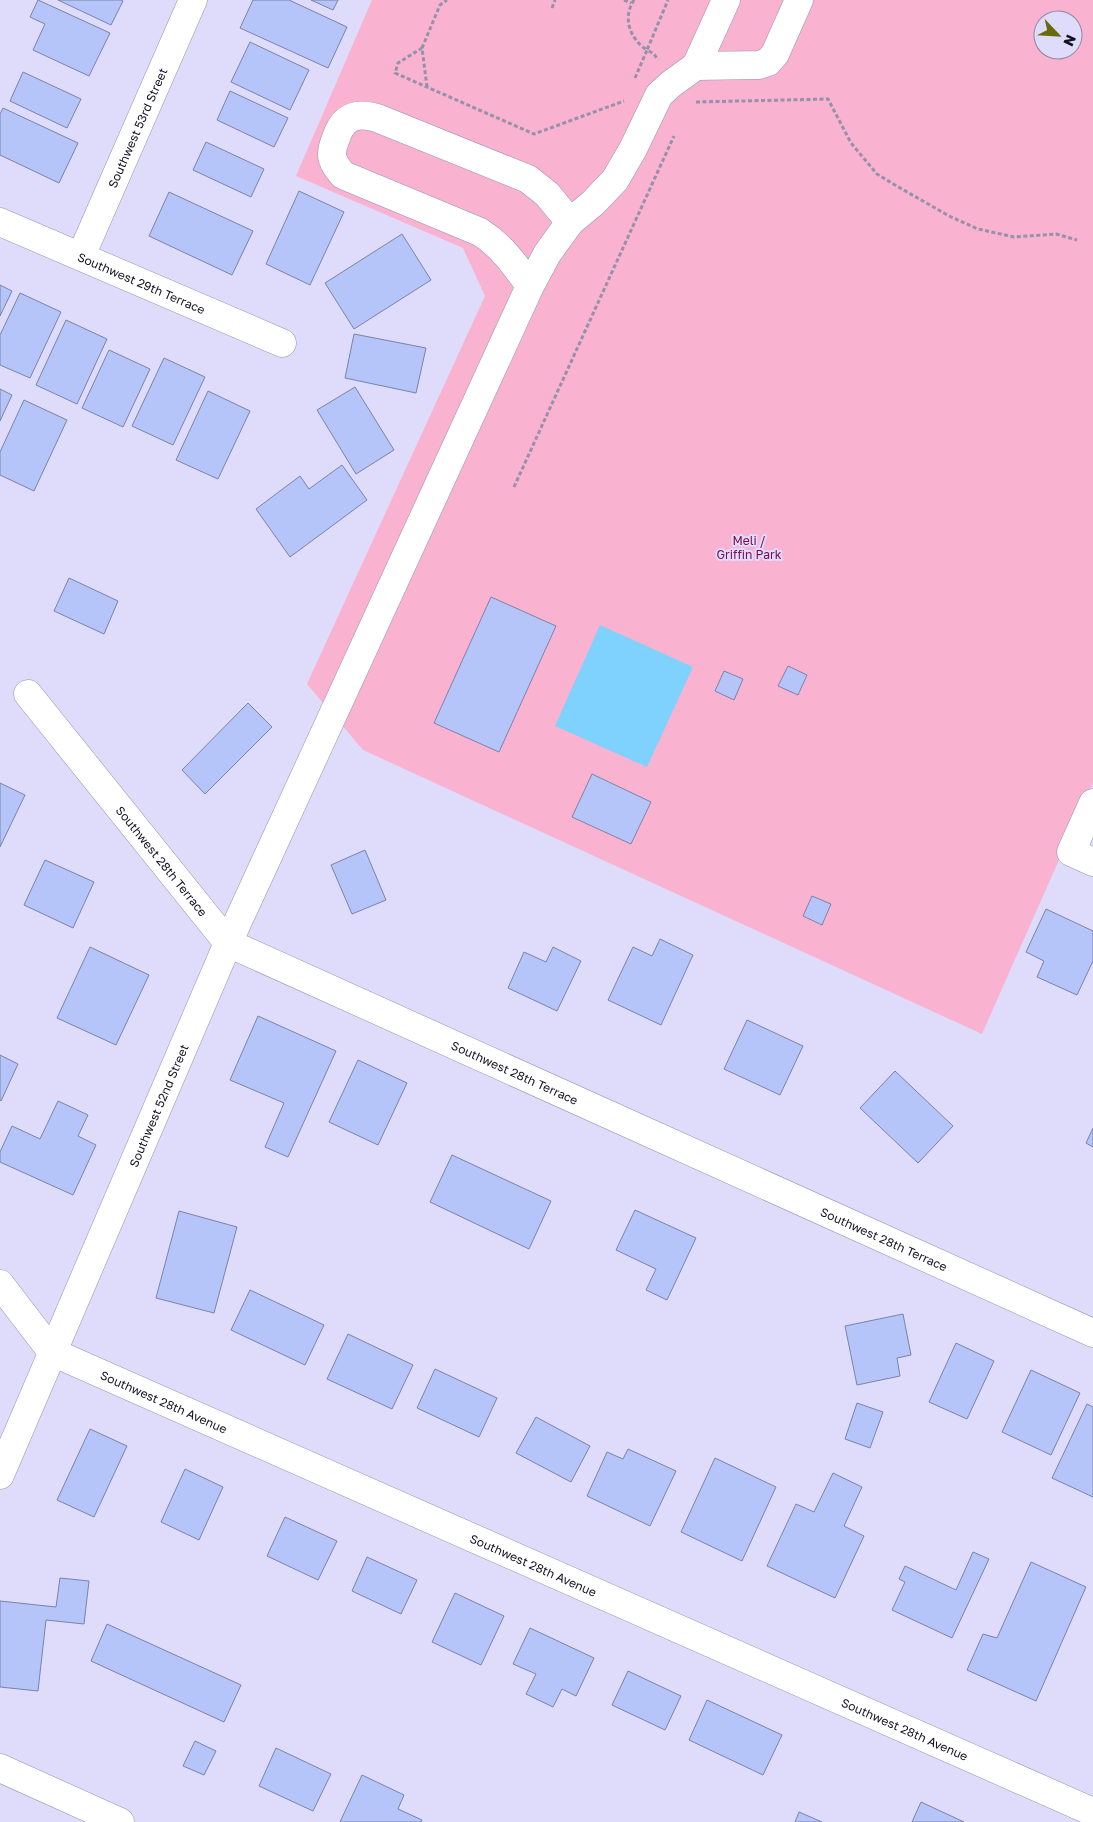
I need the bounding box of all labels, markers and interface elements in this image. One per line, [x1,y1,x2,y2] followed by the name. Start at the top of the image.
[1033,10,1083,60] north arrow
[1060,32,1080,49] text: N
[104,65,170,190] street label: Southwest 53rd Street
[75,249,208,317] street label: Southwest 29th Terrace
[717,533,782,562] park label: Meli / Griffin Park
[113,803,211,919] street label: Southwest 28th Terrace
[449,1037,581,1107] street label: Southwest 28th Terrace
[125,1042,191,1169] street label: Southwest 52nd Street
[818,1204,950,1274] street label: Southwest 28th Terrace
[98,1367,230,1436] street label: Southwest 28th Avenue
[468,1530,599,1599] street label: Southwest 28th Avenue
[839,1694,971,1763] street label: Southwest 28th Avenue

